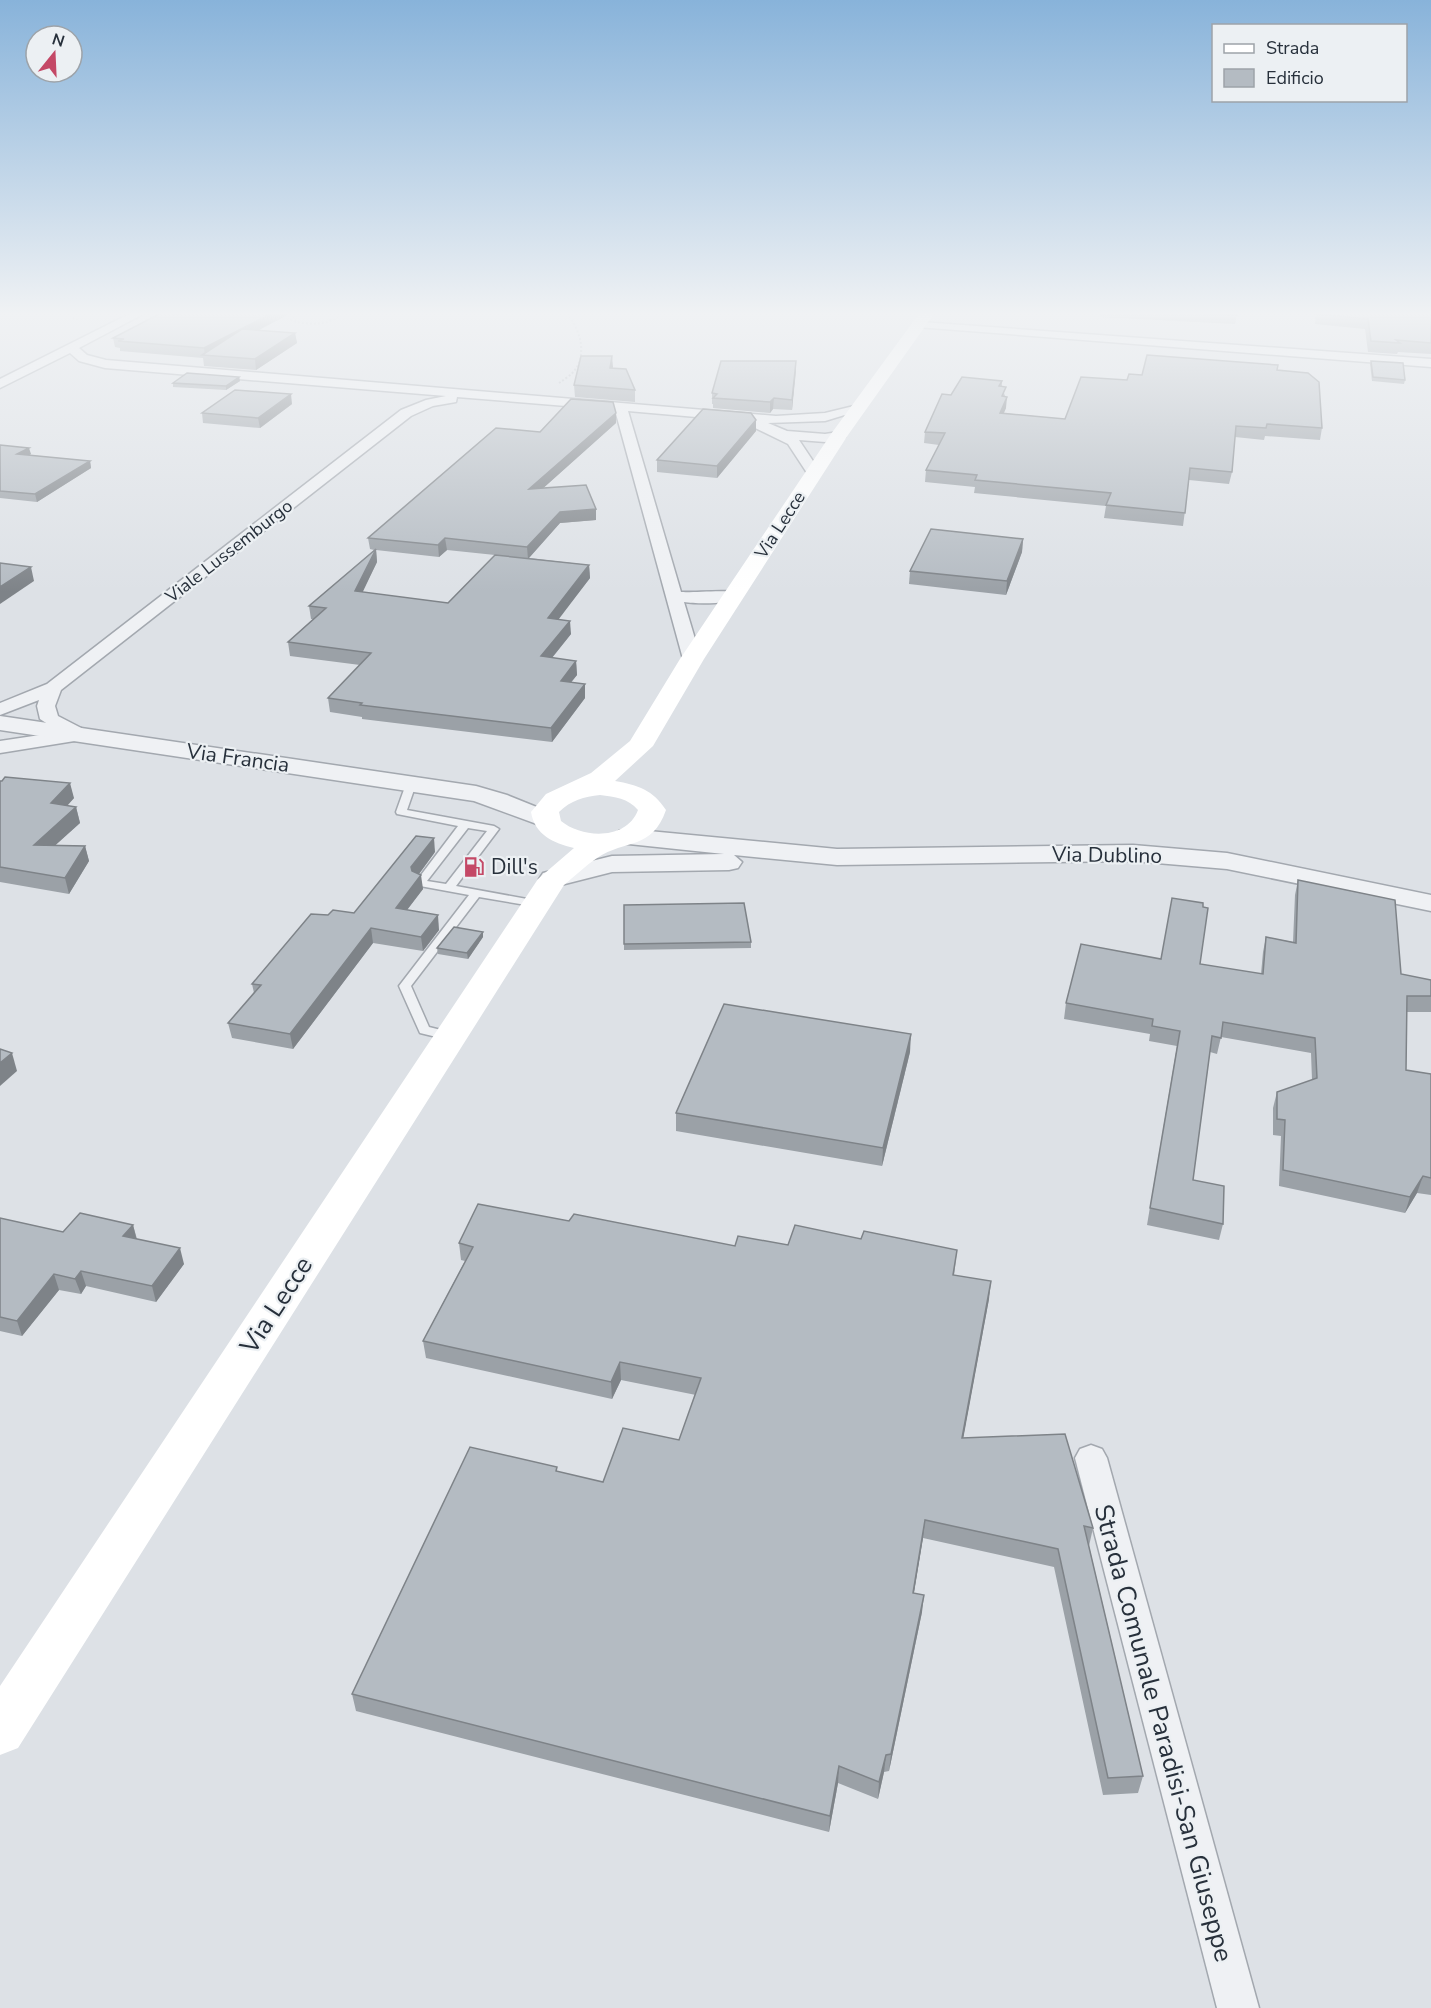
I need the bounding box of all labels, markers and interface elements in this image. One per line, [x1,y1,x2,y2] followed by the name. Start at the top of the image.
[24,24,84,84] north arrow
[1212,24,1407,102] legend
[49,28,67,53] text: N
[1266,36,1319,60] text: Strada
[1266,66,1324,90] text: Edificio
[749,487,811,564] street label: Via Lecce
[160,494,297,609] street label: Viale Lussemburgo
[184,737,291,779] street label: Via Francia
[1051,840,1162,870] street label: Via Dublino
[491,853,538,881] place label: Dill's
[462,855,486,879] fuel station icon: Dill's
[231,1250,321,1362] street label: Via Lecce
[1086,1501,1242,1966] street label: Strada Comunale Paradisi-San Giuseppe

